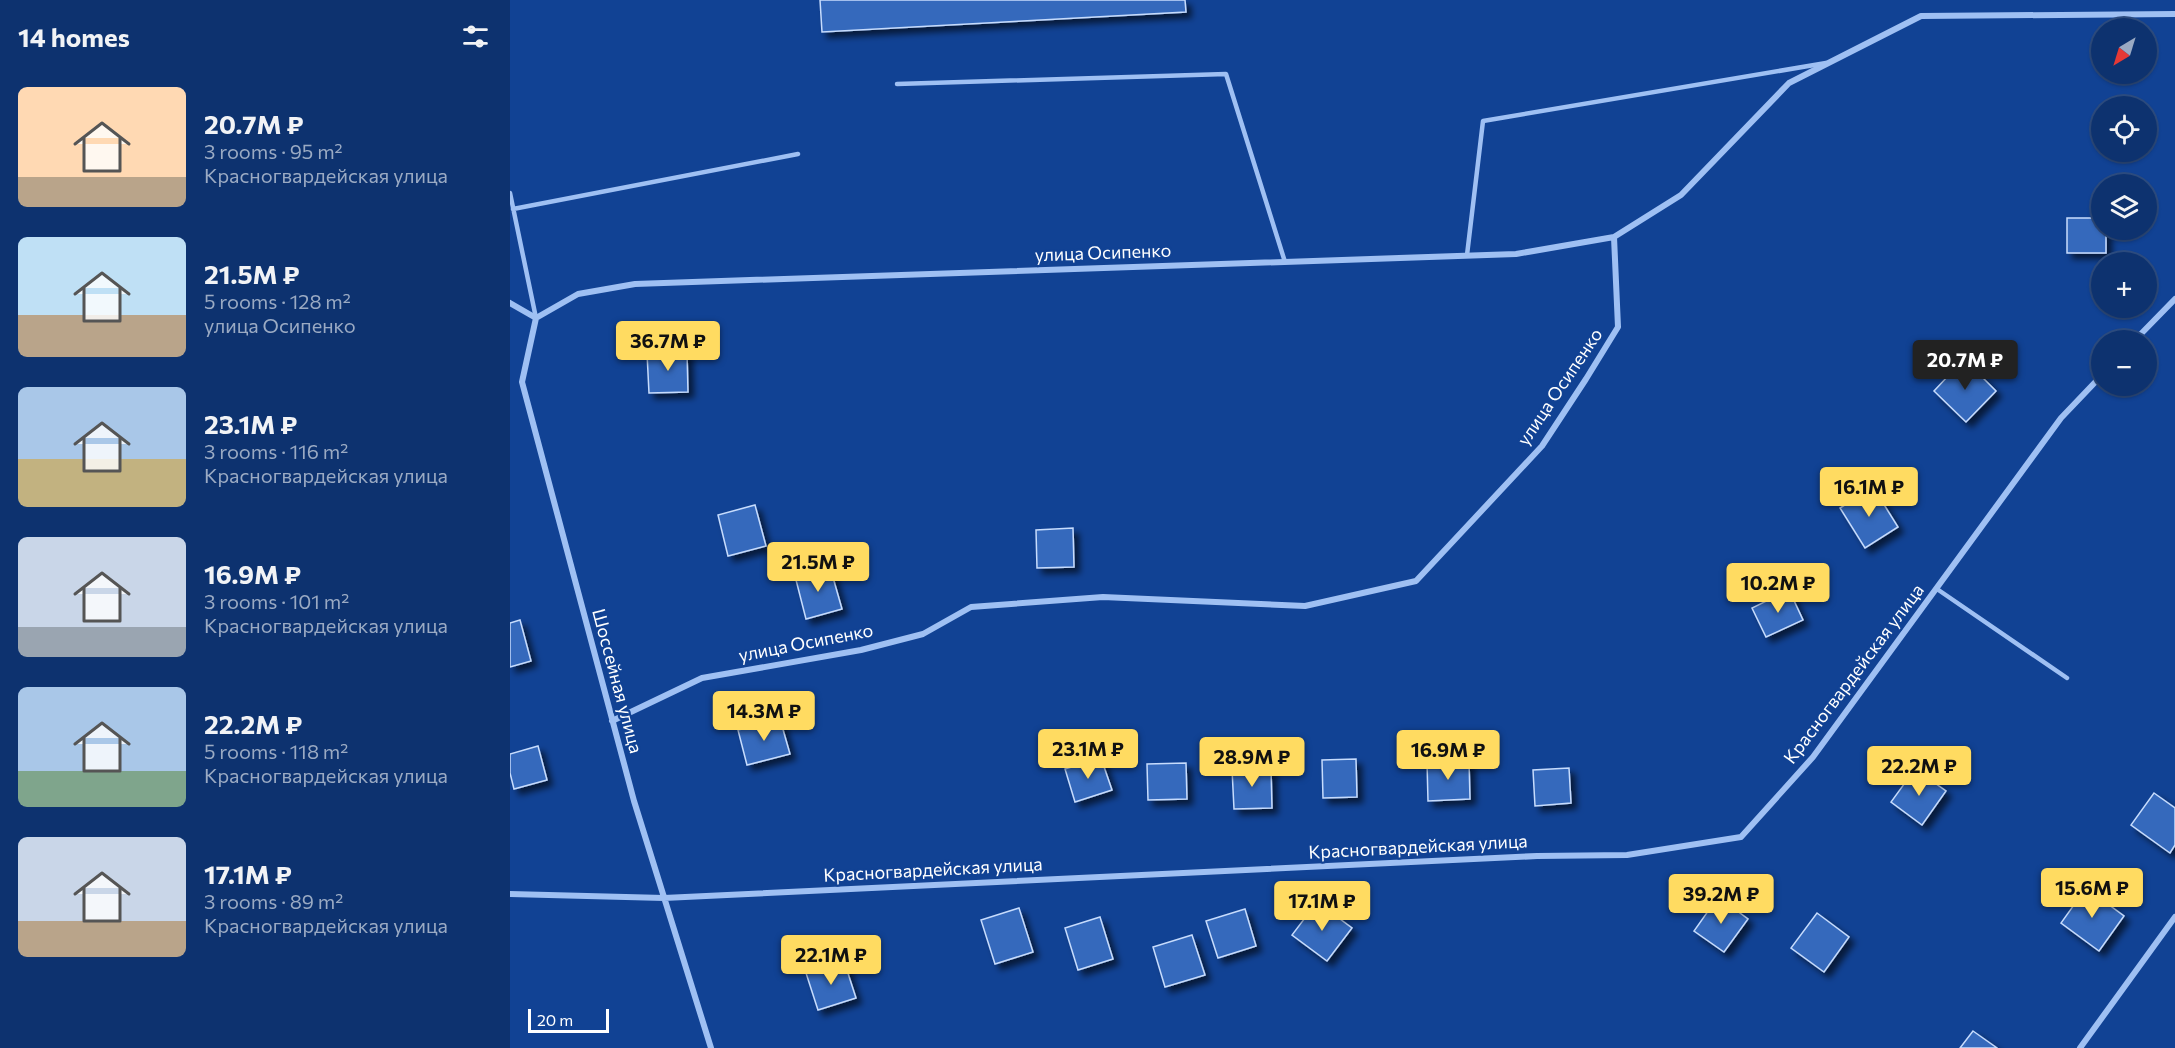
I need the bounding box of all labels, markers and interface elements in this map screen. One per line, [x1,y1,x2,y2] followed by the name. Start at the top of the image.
[2091,18,2157,84] north arrow
[2091,18,2157,396] map controls
[459,20,492,53] icon: filters
[18,21,130,52] text: 14 homes
[2091,96,2157,162] button: locate
[204,108,304,139] text: 20.7M ₽
[66,111,138,183] icon: home
[204,139,343,163] text: 3 rooms · 95 m²
[204,163,448,187] text: Красногвардейская улица
[2091,174,2157,240] button: layers
[1034,239,1172,265] street label: улица Осипенко
[2091,252,2157,318] button: +
[204,258,300,289] text: 21.5M ₽
[66,261,138,333] icon: home
[204,289,351,313] text: 5 rooms · 128 m²
[204,313,356,337] text: улица Осипенко
[613,321,723,372] pin: 36.7M ₽
[1512,324,1606,449] street label: улица Осипенко
[630,328,706,352] text: 36.7M ₽
[2091,330,2157,396] button: −
[1910,340,2020,391] pin: 20.7M ₽
[1927,347,2003,371] text: 20.7M ₽
[204,408,297,439] text: 23.1M ₽
[66,411,138,483] icon: home
[204,439,348,463] text: 3 rooms · 116 m²
[204,463,448,487] text: Красногвардейская улица
[1814,467,1924,518] pin: 16.1M ₽
[1834,474,1904,498] text: 16.1M ₽
[763,542,873,593] pin: 21.5M ₽
[781,549,855,573] text: 21.5M ₽
[204,558,301,589] text: 16.9M ₽
[66,561,138,633] icon: home
[1723,563,1833,614] pin: 10.2M ₽
[1740,570,1816,594] text: 10.2M ₽
[1778,579,1928,768] street label: Красногвардейская улица
[204,589,349,613] text: 3 rooms · 101 m²
[588,606,648,756] street label: Шоссейная улица
[204,613,448,637] text: Красногвардейская улица
[737,618,875,666] street label: улица Осипенко
[709,691,819,742] pin: 14.3M ₽
[727,698,801,722] text: 14.3M ₽
[204,708,302,739] text: 22.2M ₽
[66,711,138,783] icon: home
[1033,729,1143,780] pin: 23.1M ₽
[1393,730,1503,781] pin: 16.9M ₽
[1052,736,1124,760] text: 23.1M ₽
[1197,737,1307,788] pin: 28.9M ₽
[1411,737,1485,761] text: 16.9M ₽
[204,739,348,763] text: 5 rooms · 118 m²
[1214,744,1290,768] text: 28.9M ₽
[1864,746,1974,797] pin: 22.2M ₽
[1881,753,1957,777] text: 22.2M ₽
[204,763,448,787] text: Красногвардейская улица
[1308,829,1528,863] street label: Красногвардейская улица
[823,852,1043,886] street label: Красногвардейская улица
[204,858,292,889] text: 17.1M ₽
[66,861,138,933] icon: home
[2037,868,2147,919] pin: 15.6M ₽
[1666,874,1776,925] pin: 39.2M ₽
[2055,875,2129,899] text: 15.6M ₽
[1267,881,1377,932] pin: 17.1M ₽
[1683,881,1759,905] text: 39.2M ₽
[1288,888,1356,912] text: 17.1M ₽
[204,889,343,913] text: 3 rooms · 89 m²
[204,913,448,937] text: Красногвардейская улица
[776,935,886,986] pin: 22.1M ₽
[795,942,867,966] text: 22.1M ₽
[528,1006,609,1034] scale bar
[537,1010,573,1029] text: 20 m

